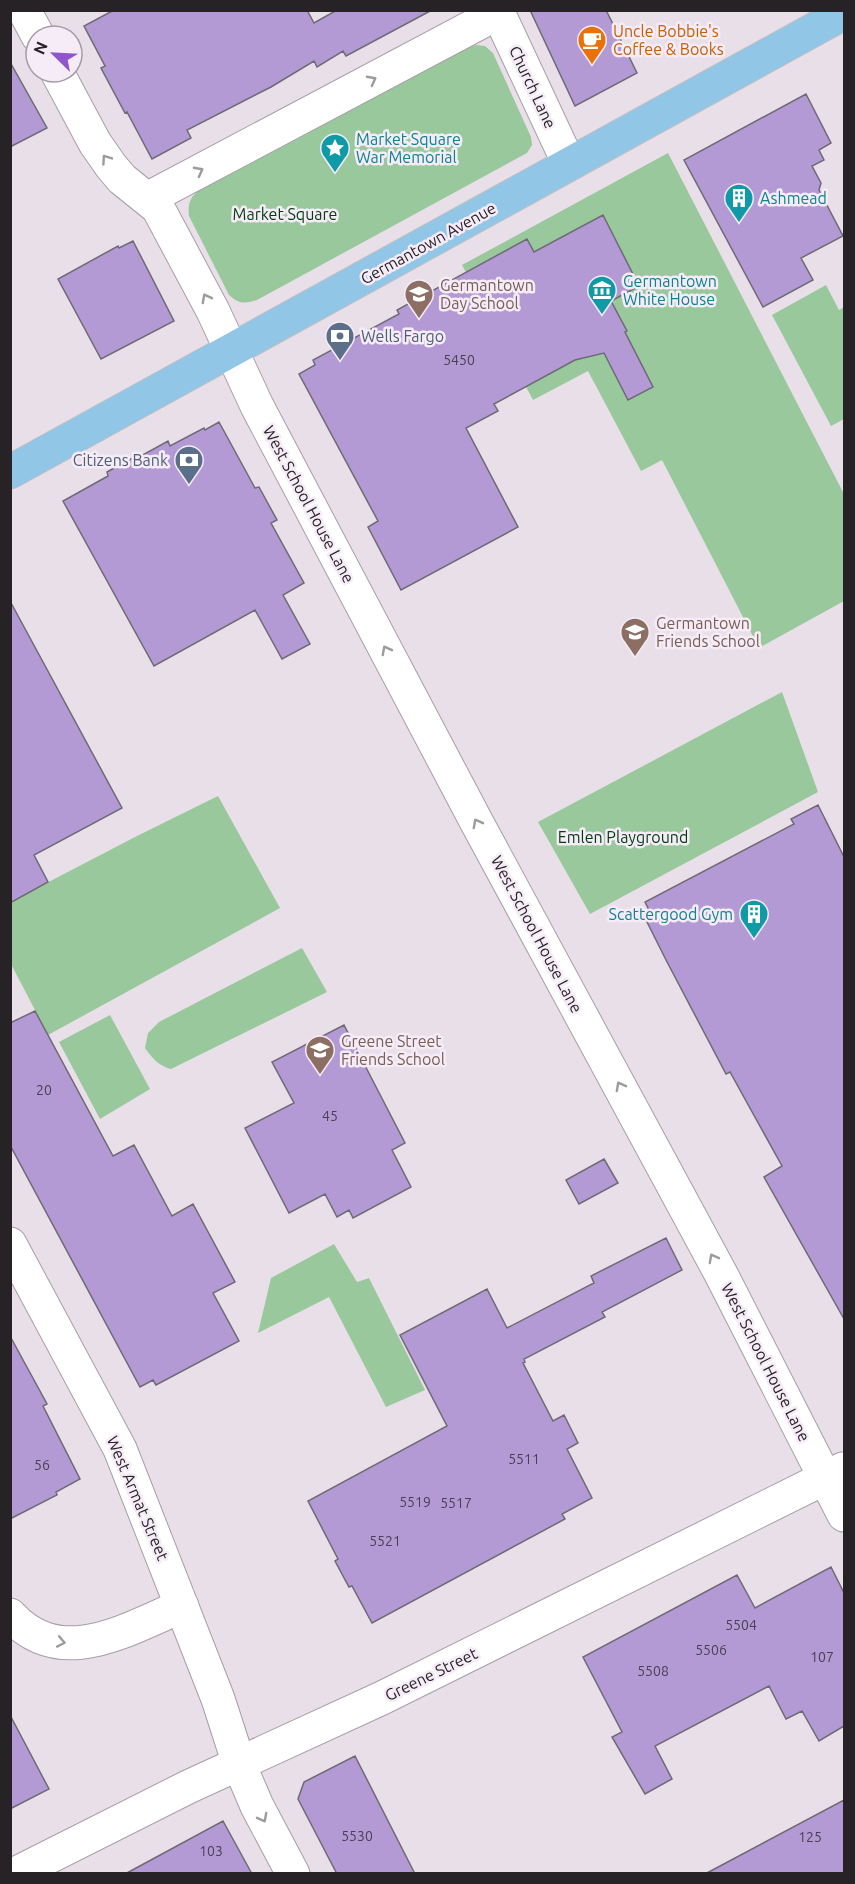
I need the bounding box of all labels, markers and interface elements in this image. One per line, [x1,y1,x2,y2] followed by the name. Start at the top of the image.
[613,22,724,58] place label: Uncle Bobbie's Coffee & Books
[24,24,84,84] north arrow
[576,24,608,66] cafe icon: Uncle Bobbie's Coffee & Books
[30,39,51,57] text: N
[506,43,560,131] street label: Church Lane
[365,76,376,87] one-way arrow
[356,130,461,166] place label: Market Square War Memorial
[319,132,351,174] place icon: Market Square War Memorial
[102,154,113,165] one-way arrow
[193,167,203,178] one-way arrow
[723,182,755,224] building icon: Ashmead
[760,189,827,207] place label: Ashmead
[357,198,499,288] street label: Germantown Avenue
[233,205,337,223] park label: Market Square
[623,272,717,308] place label: Germantown White House
[586,274,618,316] museum icon: Germantown White House
[440,276,534,312] place label: Germantown Day School
[403,278,435,320] school or university icon: Germantown Day School
[202,294,213,304] one-way arrow
[324,320,356,362] bank icon: Wells Fargo
[361,327,444,345] place label: Wells Fargo
[443,352,475,368] house number: 5450
[260,422,358,586] street label: West School House Lane
[173,444,205,486] bank icon: Citizens Bank
[73,451,168,469] place label: Citizens Bank
[656,614,760,650] place label: Germantown Friends School
[619,616,651,658] school or university icon: Germantown Friends School
[382,646,393,656] one-way arrow
[473,818,484,829] one-way arrow
[558,828,688,846] park label: Emlen Playground
[488,852,586,1016] street label: West School House Lane
[738,898,770,940] building icon: Scattergood Gym
[609,905,733,923] place label: Scattergood Gym
[341,1032,445,1068] place label: Greene Street Friends School
[304,1034,336,1076] school or university icon: Greene Street Friends School
[36,1082,52,1098] house number: 20
[616,1082,627,1093] one-way arrow
[322,1108,338,1124] house number: 45
[709,1254,720,1264] one-way arrow
[718,1280,814,1444] street label: West School House Lane
[104,1433,173,1564] street label: West Armat Street
[508,1451,540,1467] house number: 5511
[34,1457,50,1473] house number: 56
[399,1494,431,1510] house number: 5519
[440,1495,472,1511] house number: 5517
[369,1533,401,1549] house number: 5521
[725,1617,757,1633] house number: 5504
[56,1635,66,1647] one-way arrow
[695,1642,727,1658] house number: 5506
[382,1644,481,1704] street label: Greene Street
[810,1649,834,1665] house number: 107
[637,1663,669,1679] house number: 5508
[256,1811,267,1822] one-way arrow
[341,1828,373,1844] house number: 5530
[798,1829,822,1845] house number: 125
[199,1843,223,1859] house number: 103

